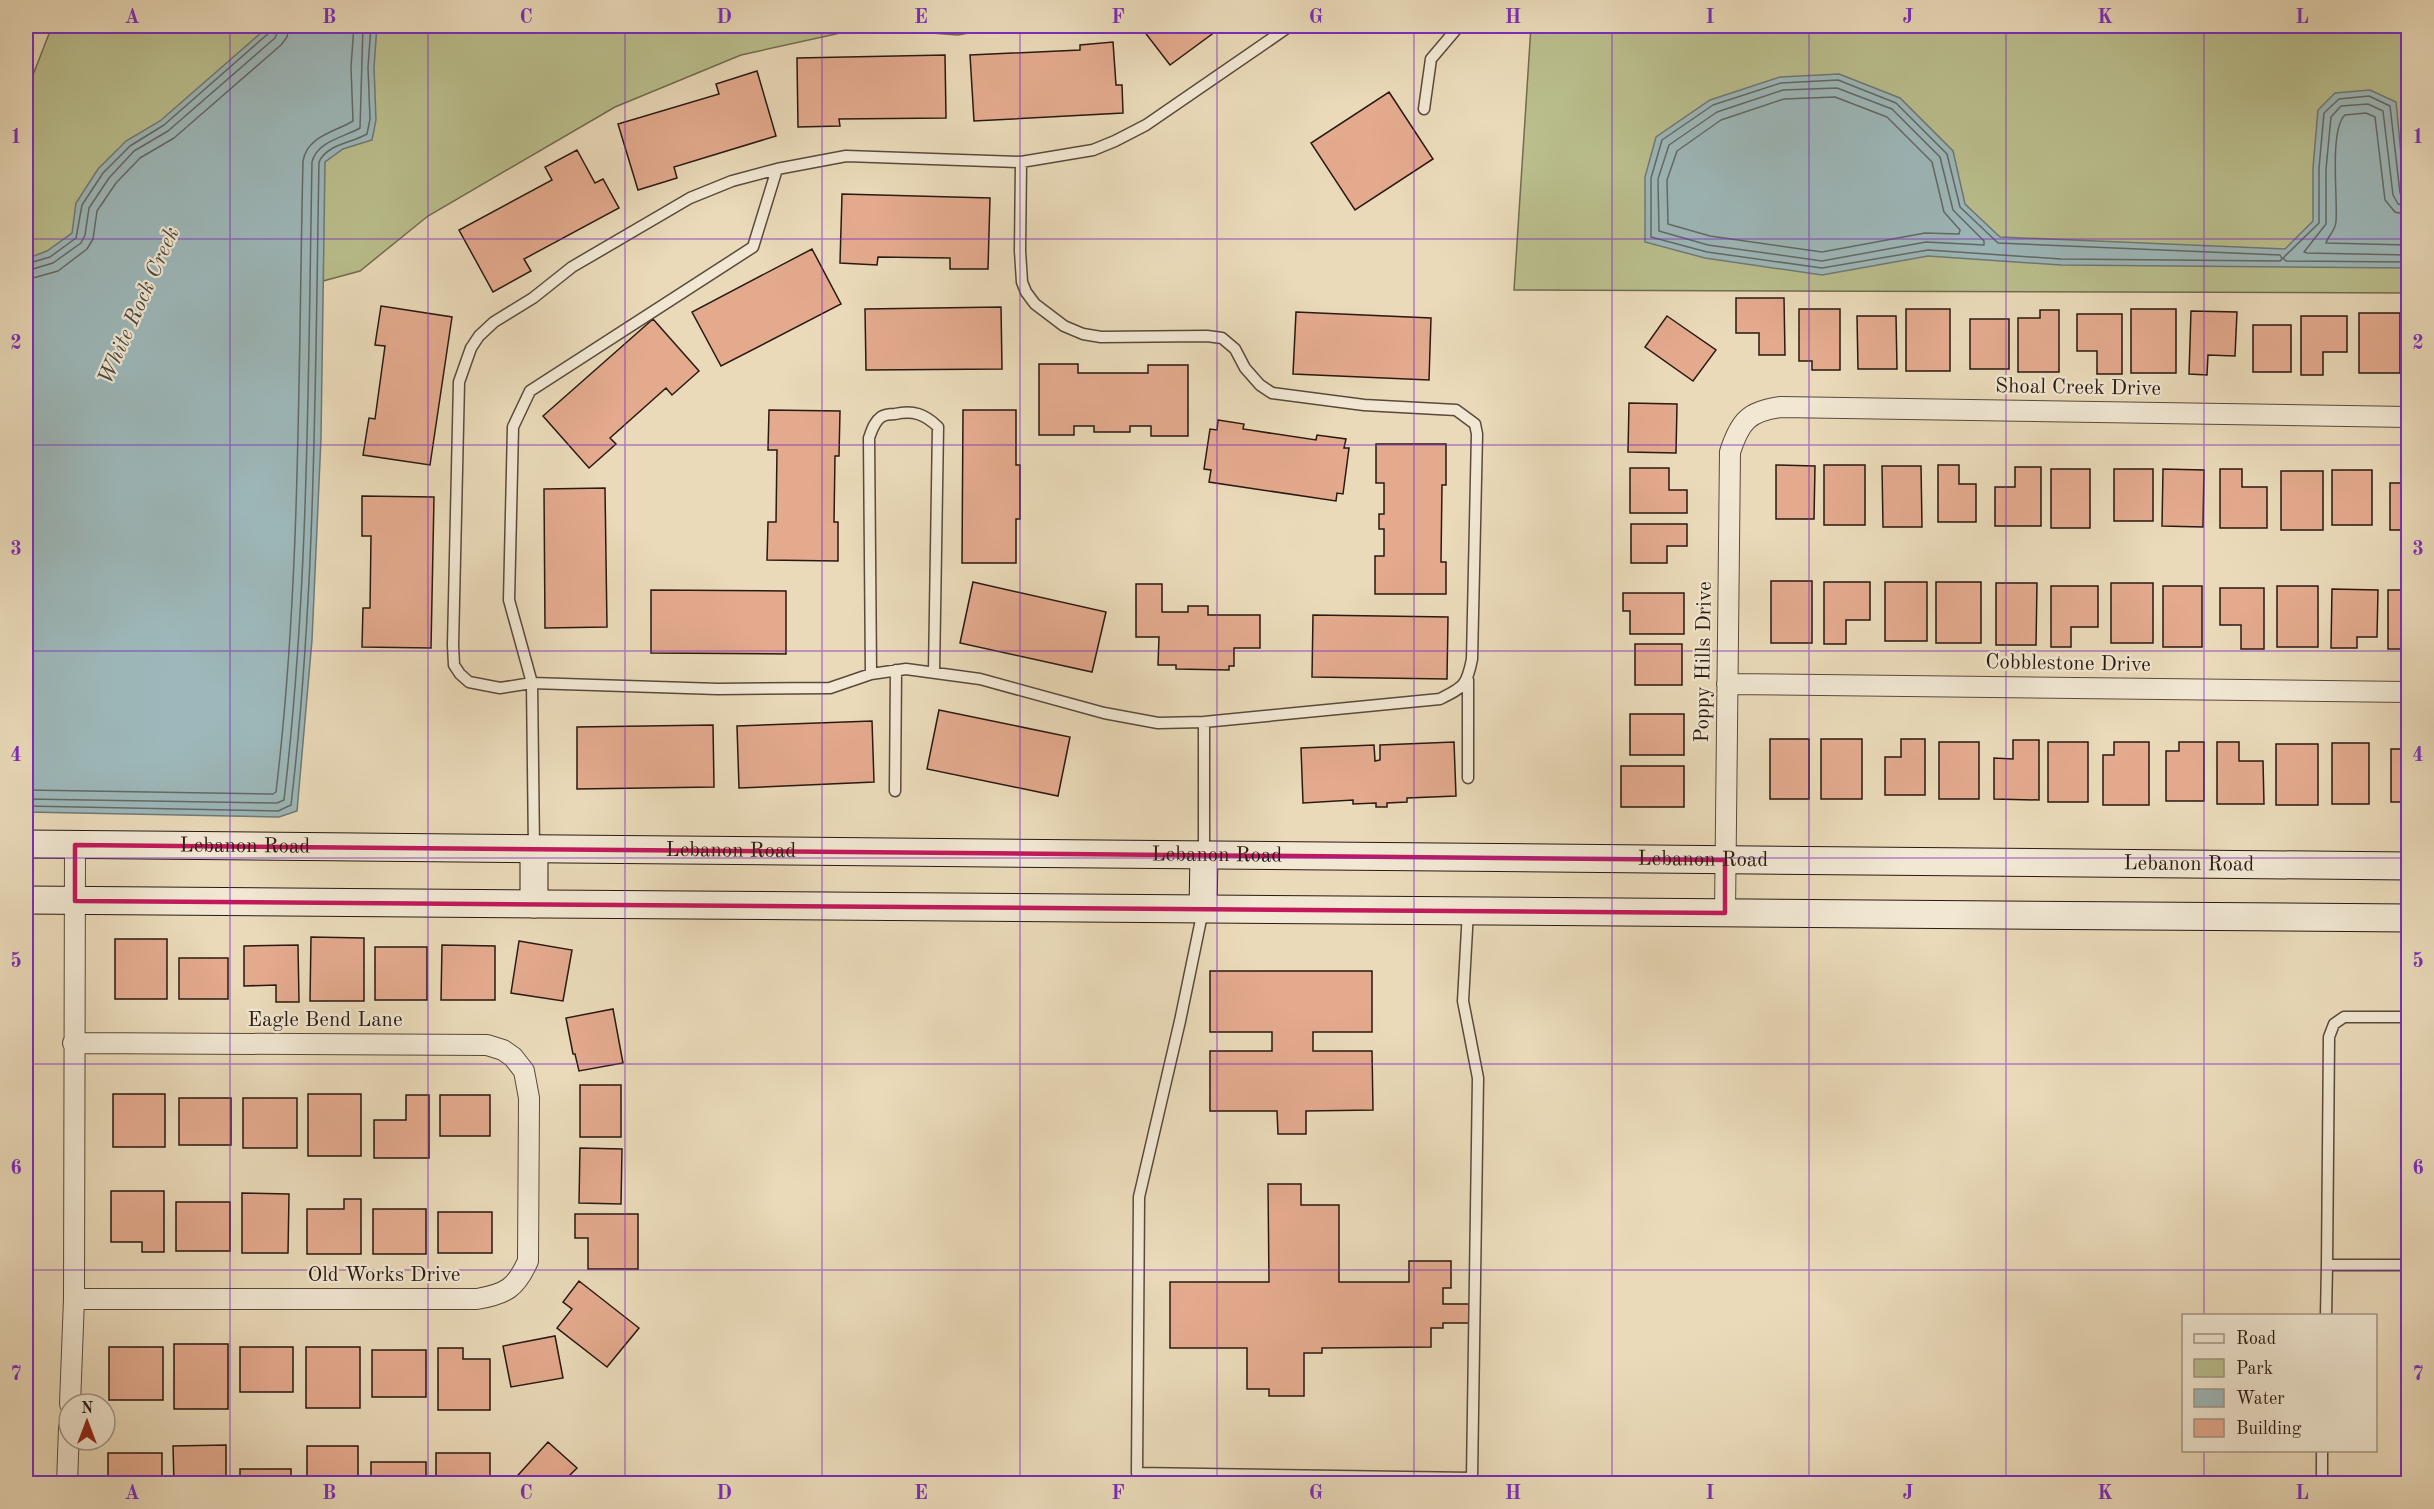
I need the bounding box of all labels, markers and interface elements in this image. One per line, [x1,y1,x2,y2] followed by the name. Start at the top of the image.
[124,8,140,28] text: A
[322,8,336,28] text: B
[519,8,533,28] text: C
[716,8,732,28] text: D
[914,8,928,28] text: E
[1111,8,1125,28] text: F
[1309,8,1323,28] text: G
[1505,8,1521,28] text: H
[1706,8,1714,28] text: I
[1903,8,1914,28] text: J
[2097,8,2113,28] text: K
[2295,8,2309,28] text: L
[10,128,22,148] text: 1
[2412,128,2424,148] text: 1
[94,224,184,388] water label: White Rock Creek
[10,334,22,354] text: 2
[2412,334,2424,354] text: 2
[1995,376,2161,400] street label: Shoal Creek Drive
[10,540,22,560] text: 3
[2412,540,2424,560] text: 3
[1692,581,1716,743] street label: Poppy Hills Drive
[1985,652,2151,676] street label: Cobblestone Drive
[10,746,22,766] text: 4
[2412,746,2424,766] text: 4
[180,835,310,857] street label: Lebanon Road
[666,839,796,862] street label: Lebanon Road
[1152,844,1282,866] street label: Lebanon Road
[1637,848,1768,871] street label: Lebanon Road
[2123,853,2254,875] street label: Lebanon Road
[10,951,22,972] text: 5
[2412,951,2424,972] text: 5
[247,1010,403,1031] street label: Eagle Bend Lane
[10,1159,22,1179] text: 6
[2412,1159,2424,1179] text: 6
[307,1265,461,1286] street label: Old Works Drive
[2182,1314,2377,1452] legend
[2236,1330,2276,1348] text: Road
[2236,1360,2273,1378] text: Park
[10,1365,22,1385] text: 7
[2412,1365,2424,1385] text: 7
[2236,1390,2285,1408] text: Water
[57,1392,117,1452] north arrow
[81,1401,94,1417] text: N
[2236,1420,2302,1438] text: Building
[124,1484,140,1504] text: A
[322,1484,336,1504] text: B
[519,1484,533,1504] text: C
[716,1484,732,1504] text: D
[914,1484,928,1504] text: E
[1111,1484,1125,1504] text: F
[1309,1484,1323,1504] text: G
[1505,1484,1521,1504] text: H
[1706,1484,1714,1504] text: I
[1903,1484,1914,1504] text: J
[2097,1484,2113,1504] text: K
[2295,1484,2309,1504] text: L

